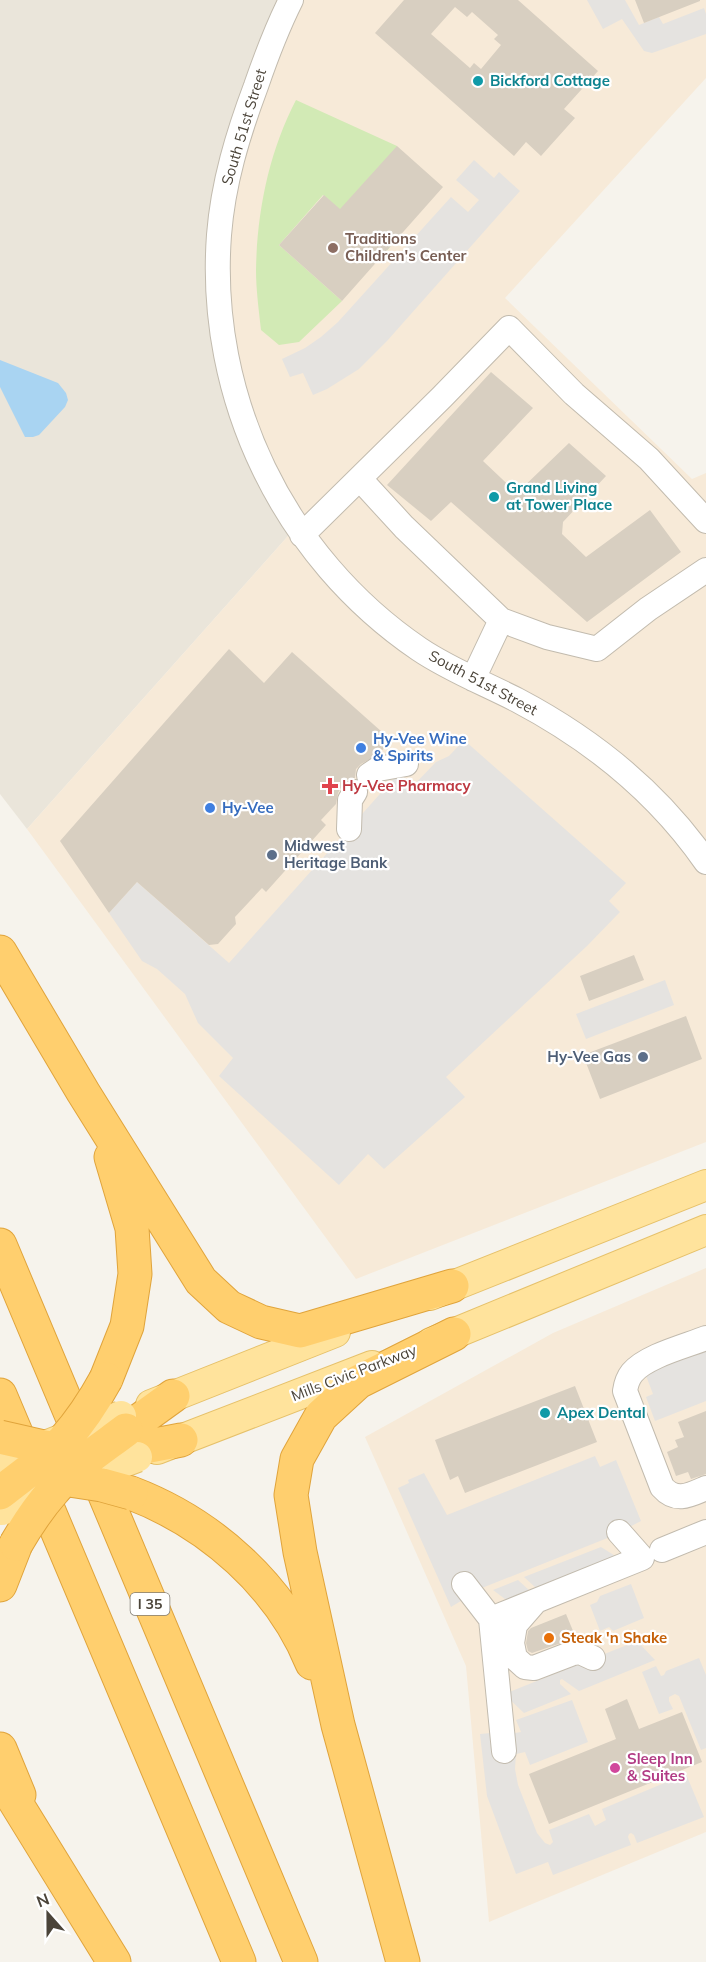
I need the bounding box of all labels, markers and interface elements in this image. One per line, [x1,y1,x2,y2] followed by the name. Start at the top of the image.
[217,66,270,187] street label: South 51st Street
[490,71,610,90] place label: Bickford Cottage
[471,74,485,88] marker: Bickford Cottage
[345,229,467,265] place label: Traditions Children's Center
[326,241,340,255] marker: Traditions Children's Center
[506,478,612,514] place label: Grand Living at Tower Place
[487,490,501,504] marker: Grand Living at Tower Place
[426,646,541,719] street label: South 51st Street
[373,729,467,765] place label: Hy-Vee Wine & Spirits
[354,741,368,755] marker: Hy-Vee Wine & Spirits
[342,776,471,795] place label: Hy-Vee Pharmacy
[323,779,337,793] marker: Hy-Vee Pharmacy
[222,798,274,817] place label: Hy-Vee
[203,801,217,815] marker: Hy-Vee
[284,836,388,872] place label: Midwest Heritage Bank
[265,848,279,862] marker: Midwest Heritage Bank
[547,1047,631,1066] place label: Hy-Vee Gas
[636,1050,650,1064] marker: Hy-Vee Gas
[288,1340,419,1405] street label: Mills Civic Parkway
[557,1403,646,1422] place label: Apex Dental
[538,1406,552,1420] marker: Apex Dental
[130,1593,170,1615] road number: I 35
[561,1628,667,1647] place label: Steak 'n Shake
[542,1631,556,1645] marker: Steak 'n Shake
[627,1749,693,1785] place label: Sleep Inn & Suites
[608,1761,622,1775] marker: Sleep Inn & Suites
[18,1884,78,1944] north arrow
[33,1888,52,1911] text: N

